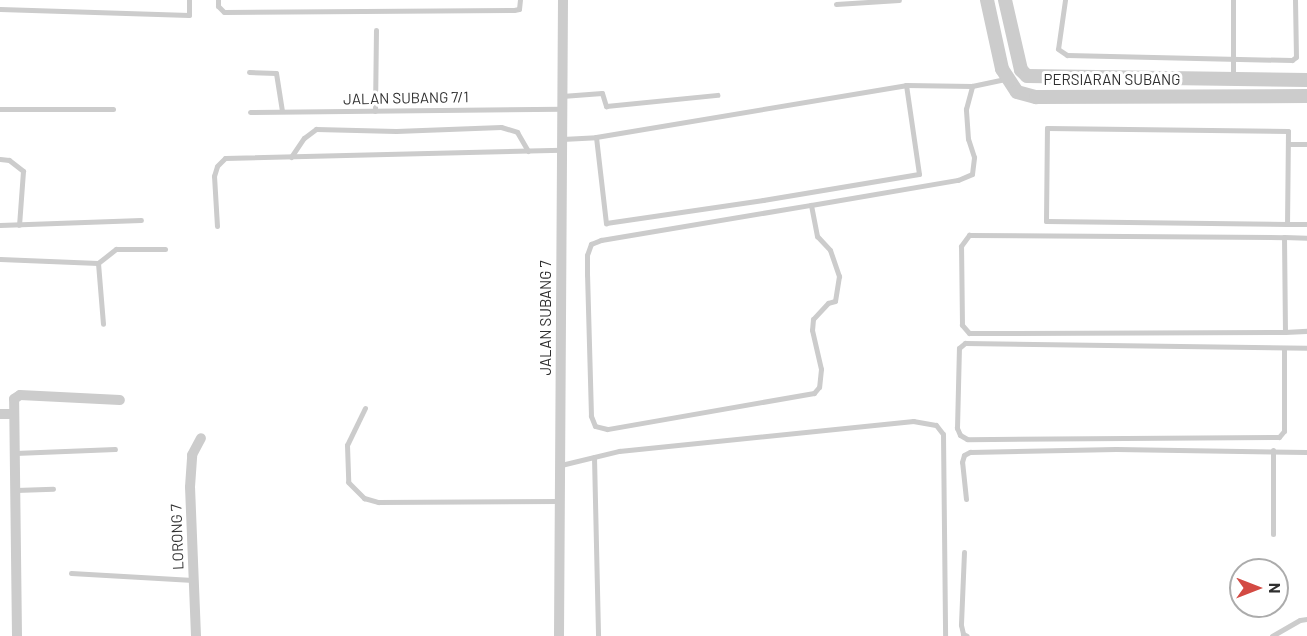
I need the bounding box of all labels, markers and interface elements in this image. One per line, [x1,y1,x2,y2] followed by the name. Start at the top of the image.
[1044,71,1180,89] street label: PERSIARAN SUBANG
[343,88,469,108] street label: JALAN SUBANG 7/1
[537,260,555,376] street label: JALAN SUBANG 7
[167,504,187,570] street label: LORONG 7
[1229,558,1289,618] north arrow
[1266,583,1285,593] text: N

